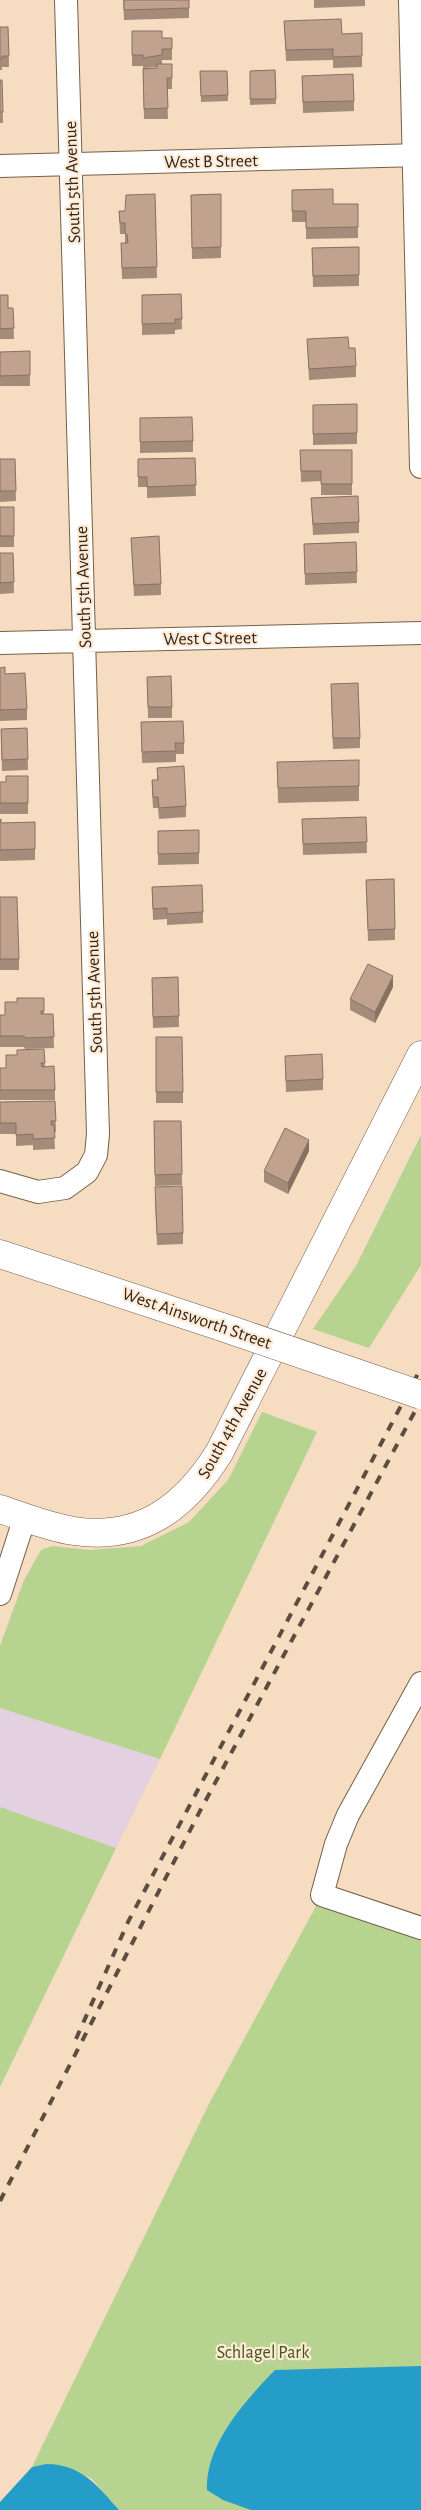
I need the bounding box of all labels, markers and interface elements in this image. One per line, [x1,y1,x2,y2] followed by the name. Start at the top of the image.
[62,121,84,243] street label: South 5th Avenue
[164,152,258,172] street label: West B Street
[73,526,95,648] street label: South 5th Avenue
[163,629,257,649] street label: West C Street
[84,931,106,1053] street label: South 5th Avenue
[120,1285,274,1353] street label: West Ainsworth Street
[195,1365,271,1482] street label: South 4th Avenue
[217,2344,310,2362] park label: Schlagel Park

